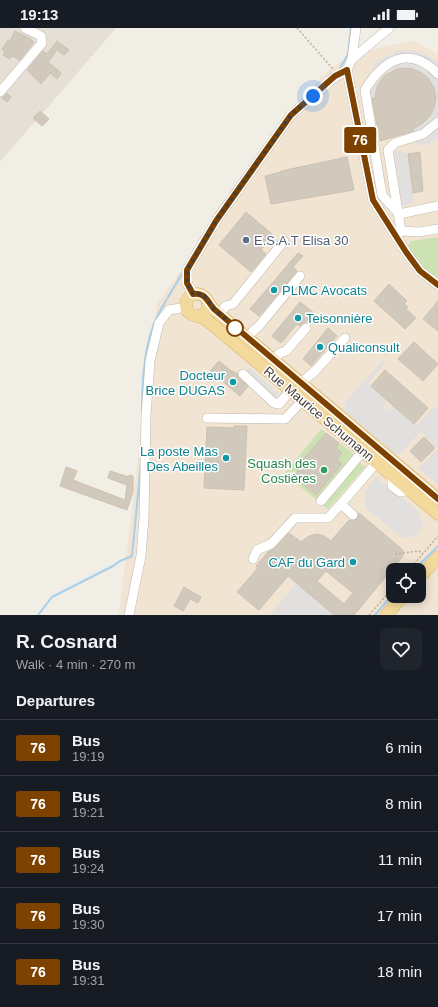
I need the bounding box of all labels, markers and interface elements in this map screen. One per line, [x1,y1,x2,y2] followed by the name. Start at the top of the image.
[20,6,58,23] text: 19:13
[303,86,323,106] your location
[342,127,378,153] line badge: 76
[352,132,368,148] text: 76
[254,233,348,248] place label: E.S.A.T Elisa 30
[241,235,251,245] marker: E.S.A.T Elisa 30
[282,283,368,298] place label: PLMC Avocats
[269,285,279,295] marker: PLMC Avocats
[306,311,373,326] place label: Teisonnière
[293,313,303,323] marker: Teisonnière
[226,319,244,337] unlabelled marker
[328,340,400,355] place label: Qualiconsult
[315,342,325,352] marker: Qualiconsult
[261,363,377,465] street label: Rue Maurice Schumann
[146,368,226,398] place label: Docteur Brice DUGAS
[228,377,238,387] marker: Docteur Brice DUGAS
[140,444,218,474] place label: La poste Mas Des Abeilles
[221,453,231,463] marker: La poste Mas Des Abeilles
[247,456,316,486] place label: Squash des Costières
[319,465,329,475] marker: Squash des Costières
[268,555,345,570] place label: CAF du Gard
[348,557,358,567] marker: CAF du Gard
[386,563,426,603] map controls
[386,563,426,603] button: locate
[380,628,422,670] button: heart
[16,631,117,652] text: R. Cosnard
[16,657,135,672] text: Walk · 4 min · 270 m
[16,692,95,709] text: Departures
[72,732,100,749] text: Bus
[385,739,422,756] text: 6 min
[30,740,46,756] text: 76
[72,749,105,764] text: 19:19
[72,788,100,805] text: Bus
[385,795,422,812] text: 8 min
[30,796,46,812] text: 76
[72,805,105,820] text: 19:21
[72,844,100,861] text: Bus
[378,851,422,868] text: 11 min
[30,852,46,868] text: 76
[72,861,105,876] text: 19:24
[72,900,100,917] text: Bus
[377,907,422,924] text: 17 min
[30,908,46,924] text: 76
[72,917,105,932] text: 19:30
[72,956,100,973] text: Bus
[377,963,422,980] text: 18 min
[30,964,46,980] text: 76
[72,973,105,988] text: 19:31

